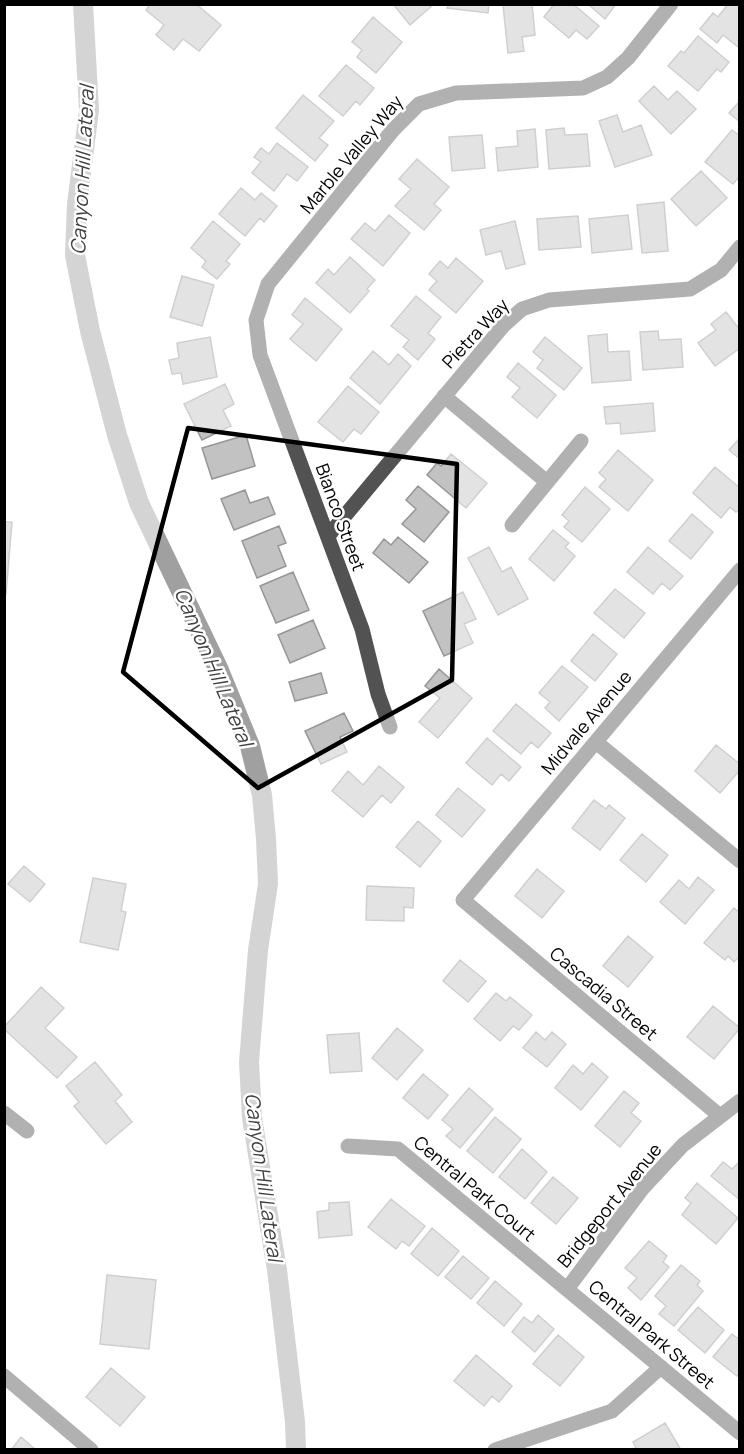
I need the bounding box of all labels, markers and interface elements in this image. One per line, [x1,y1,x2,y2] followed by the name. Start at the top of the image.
[64,82,100,255] water label: Canyon Hill Lateral
[294,89,408,218] street label: Marble Valley Way
[436,292,514,373] street label: Pietra Way
[310,460,372,574] street label: Bianco Street
[168,584,260,753] water label: Canyon Hill Lateral
[535,665,637,779] street label: Midvale Avenue
[545,941,663,1045] street label: Cascadia Street
[239,1091,289,1265] water label: Canyon Hill Lateral
[409,1130,541,1246] street label: Central Park Court
[551,1138,667,1272] street label: Bridgeport Avenue
[584,1274,720,1394] street label: Central Park Street

